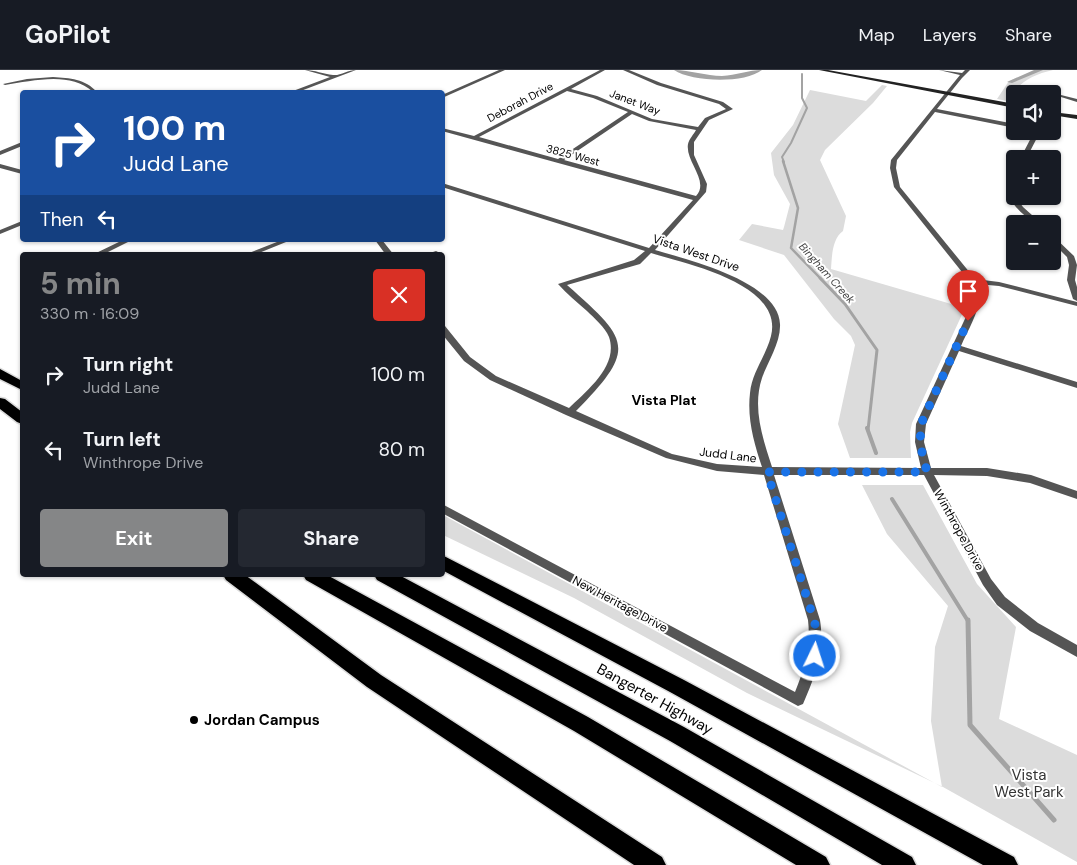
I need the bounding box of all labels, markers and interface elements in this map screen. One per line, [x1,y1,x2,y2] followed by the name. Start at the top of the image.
[25,19,111,50] text: GoPilot
[859,23,895,47] text: Map
[923,23,977,47] text: Layers
[1005,23,1052,47] text: Share
[485,79,555,125] street label: Deborah Drive
[1006,85,1061,270] map controls
[1006,85,1061,140] button: sound
[608,86,662,118] street label: Janet Way
[123,105,226,151] text: 100 m
[40,110,105,175] icon: right
[545,141,601,169] street label: 3825 West
[123,149,229,178] text: Judd Lane
[1006,150,1061,205] button: +
[93,205,121,233] icon: left
[40,207,83,232] text: Then
[1006,215,1061,270] button: −
[650,231,742,275] street label: Vista West Drive
[796,240,858,307] water label: Bingham Creek
[40,264,121,303] text: 5 min
[373,269,425,321] button: close
[947,270,989,321] pin
[954,277,982,305] icon: arrive
[40,303,139,324] text: 330 m · 16:09
[83,352,173,377] text: Turn right
[40,361,68,389] icon: right
[371,362,425,387] text: 100 m
[83,377,160,398] text: Judd Lane
[631,391,697,409] district label: Vista Plat
[83,427,161,452] text: Turn left
[40,436,68,464] icon: left
[378,437,425,462] text: 80 m
[698,444,758,466] street label: Judd Lane
[83,452,203,473] text: Winthrope Drive
[930,487,988,574] street label: Winthrope Drive
[40,509,228,567] button: Exit
[238,509,425,567] button: Share
[570,572,671,636] street label: New Heritage Drive
[788,629,840,681] position arrow
[593,659,717,740] street label: Bangerter Highway
[204,710,320,730] place label: Jordan Campus
[188,714,200,726] marker: Jordan Campus
[995,765,1064,802] park label: Vista West Park

